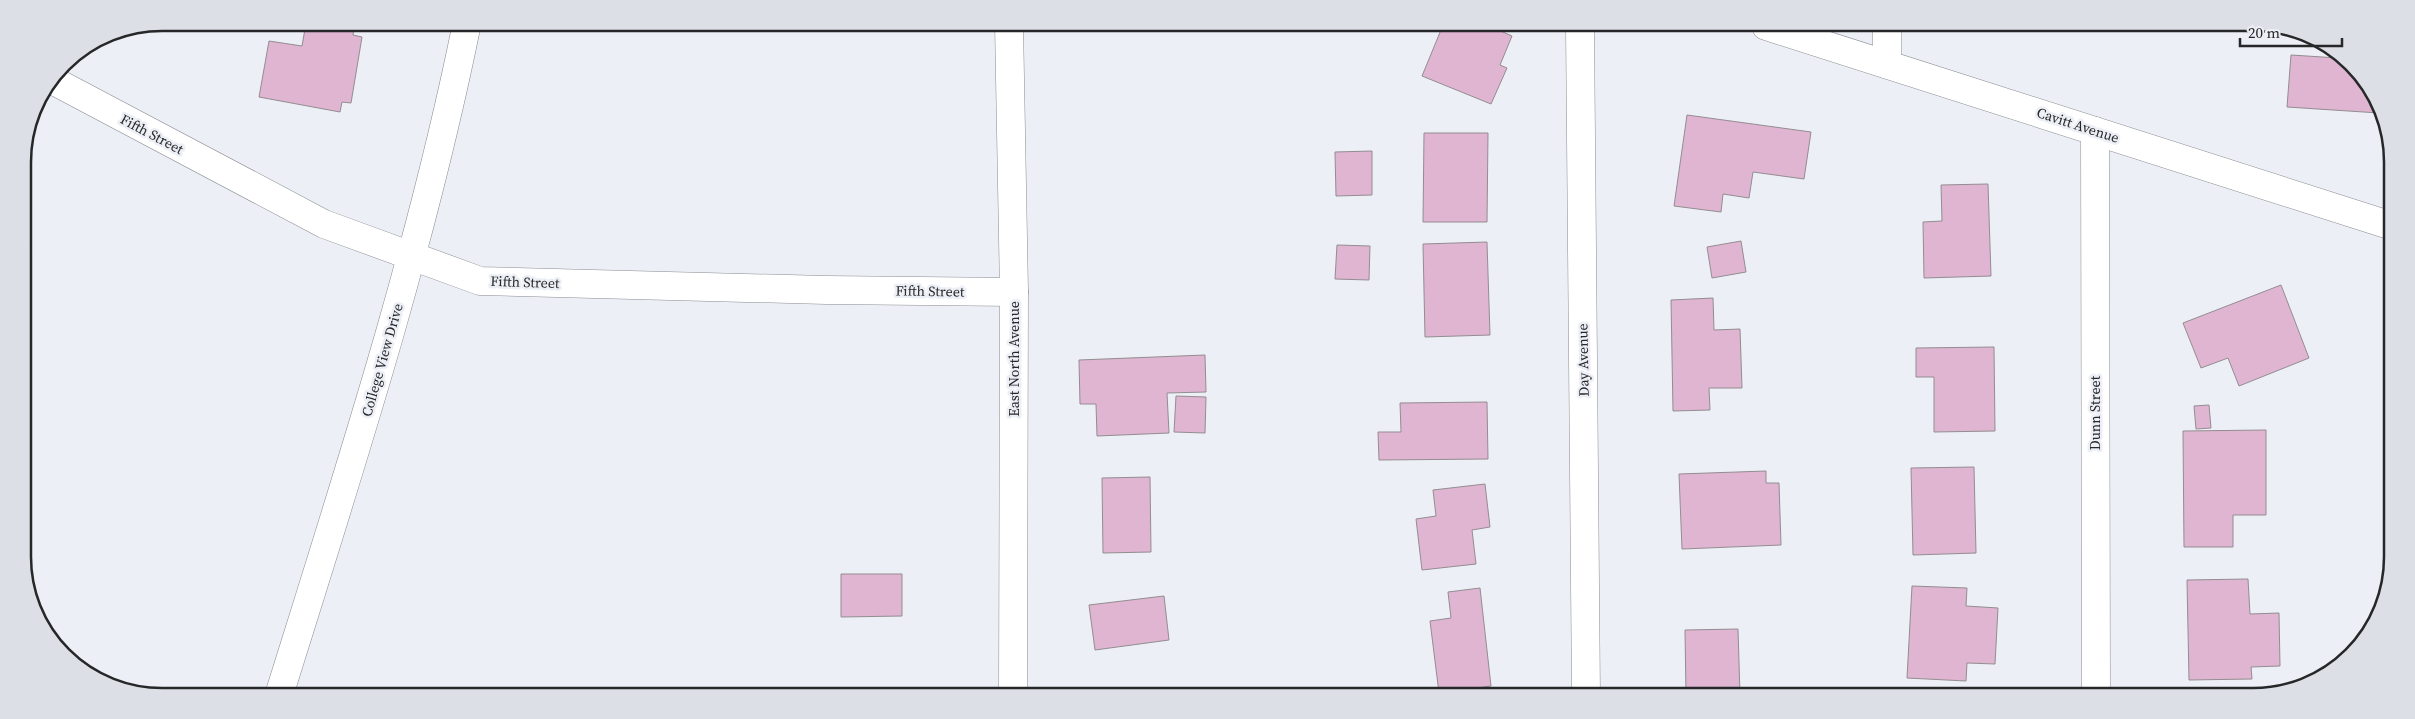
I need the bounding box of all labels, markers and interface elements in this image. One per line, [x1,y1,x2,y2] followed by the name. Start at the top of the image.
[2240,15,2342,47] scale bar
[2248,22,2280,43] text: 20 m
[2034,102,2122,148] street label: Cavitt Avenue
[117,109,188,159] street label: Fifth Street
[490,271,560,293] street label: Fifth Street
[895,280,965,302] street label: Fifth Street
[356,301,408,419] street label: College View Drive
[1004,301,1024,417] street label: East North Avenue
[1572,323,1594,397] street label: Day Avenue
[2085,375,2105,450] street label: Dunn Street

